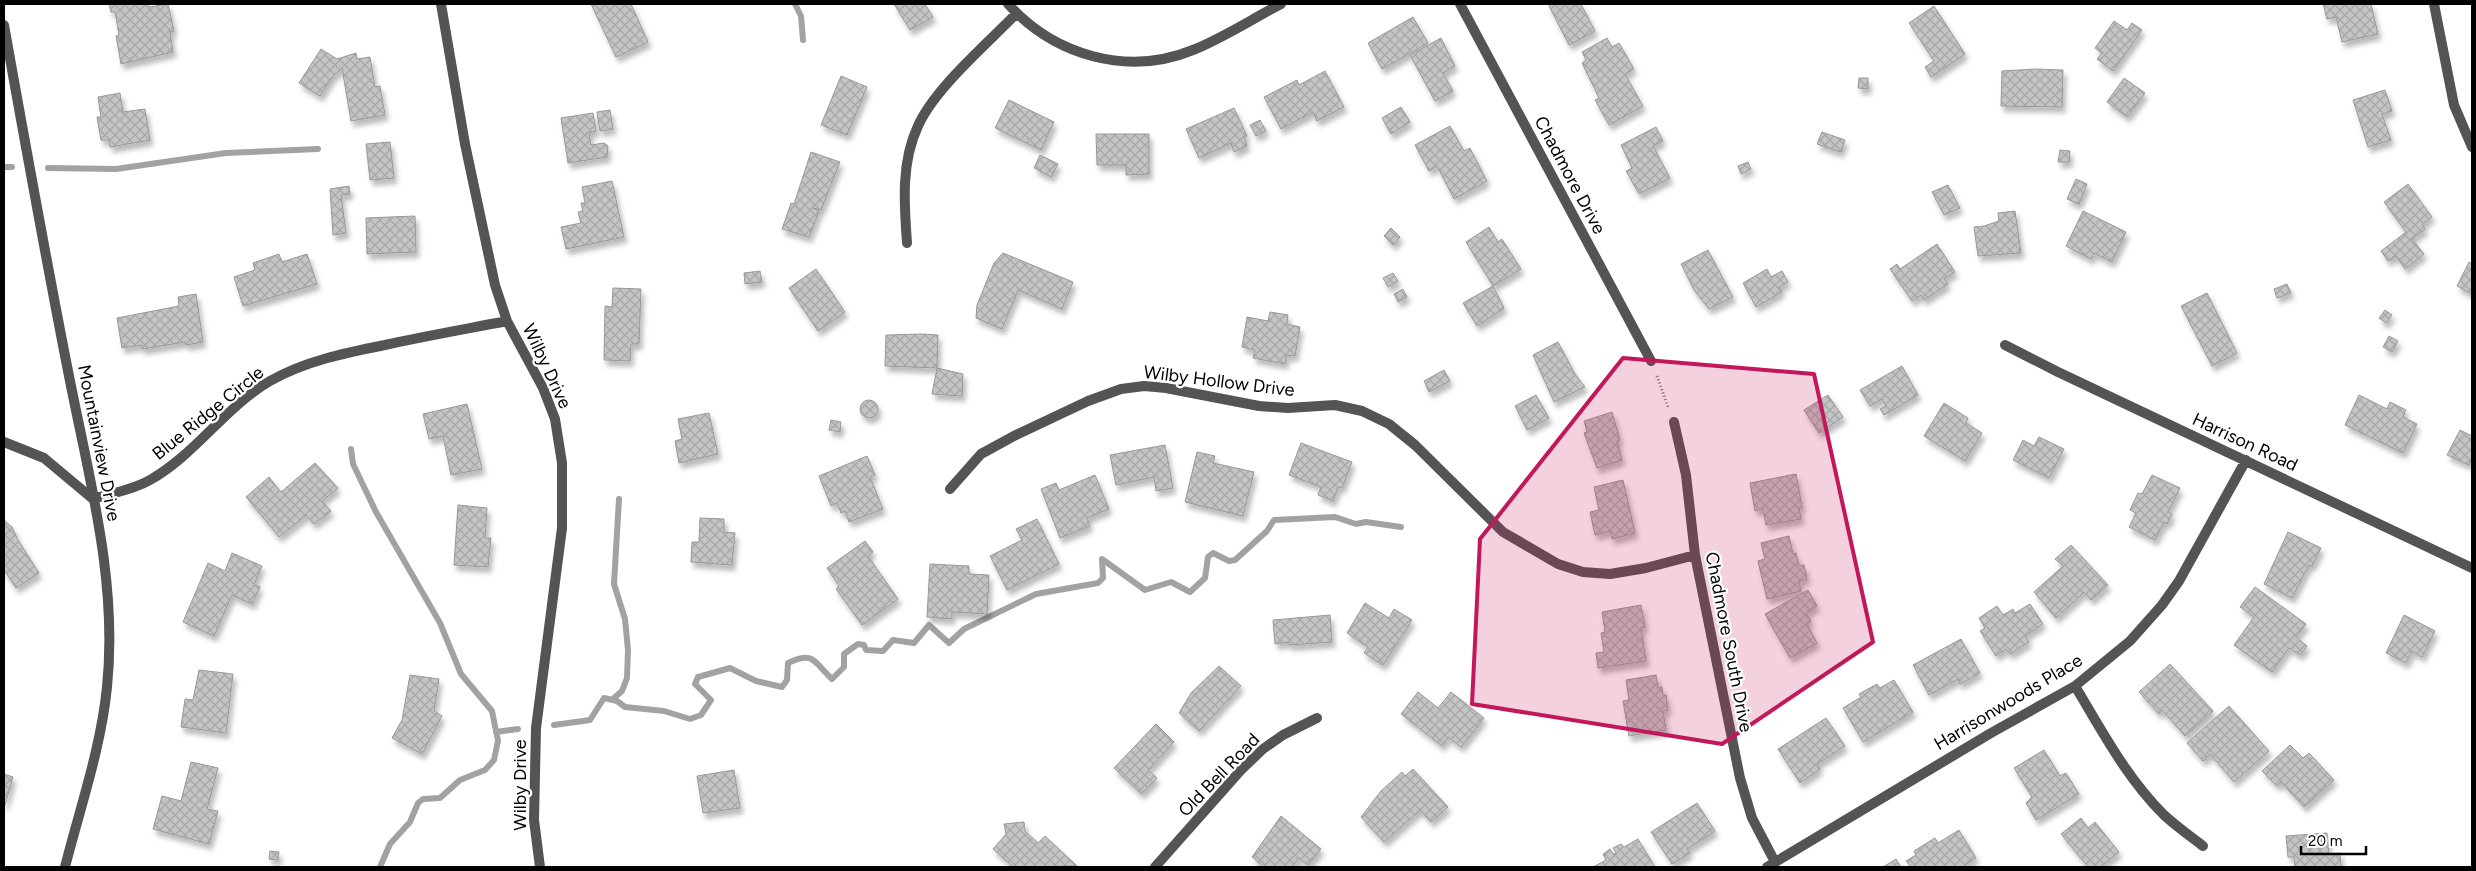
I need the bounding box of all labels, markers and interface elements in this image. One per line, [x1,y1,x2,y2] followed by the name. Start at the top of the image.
[1530,112,1610,238] street label: Chadmore Drive
[518,320,576,412] street label: Wilby Drive
[148,361,268,465] street label: Blue Ridge Circle
[1142,361,1296,401] street label: Wilby Hollow Drive
[73,363,125,523] street label: Mountainview Drive
[2189,408,2301,476] street label: Harrison Road
[1701,550,1757,734] street label: Chadmore South Drive
[1930,649,2086,755] street label: Harrisonwoods Place
[1174,729,1264,821] street label: Old Bell Road
[509,739,531,831] street label: Wilby Drive
[2301,824,2366,856] scale bar
[2308,832,2342,850] text: 20 m

